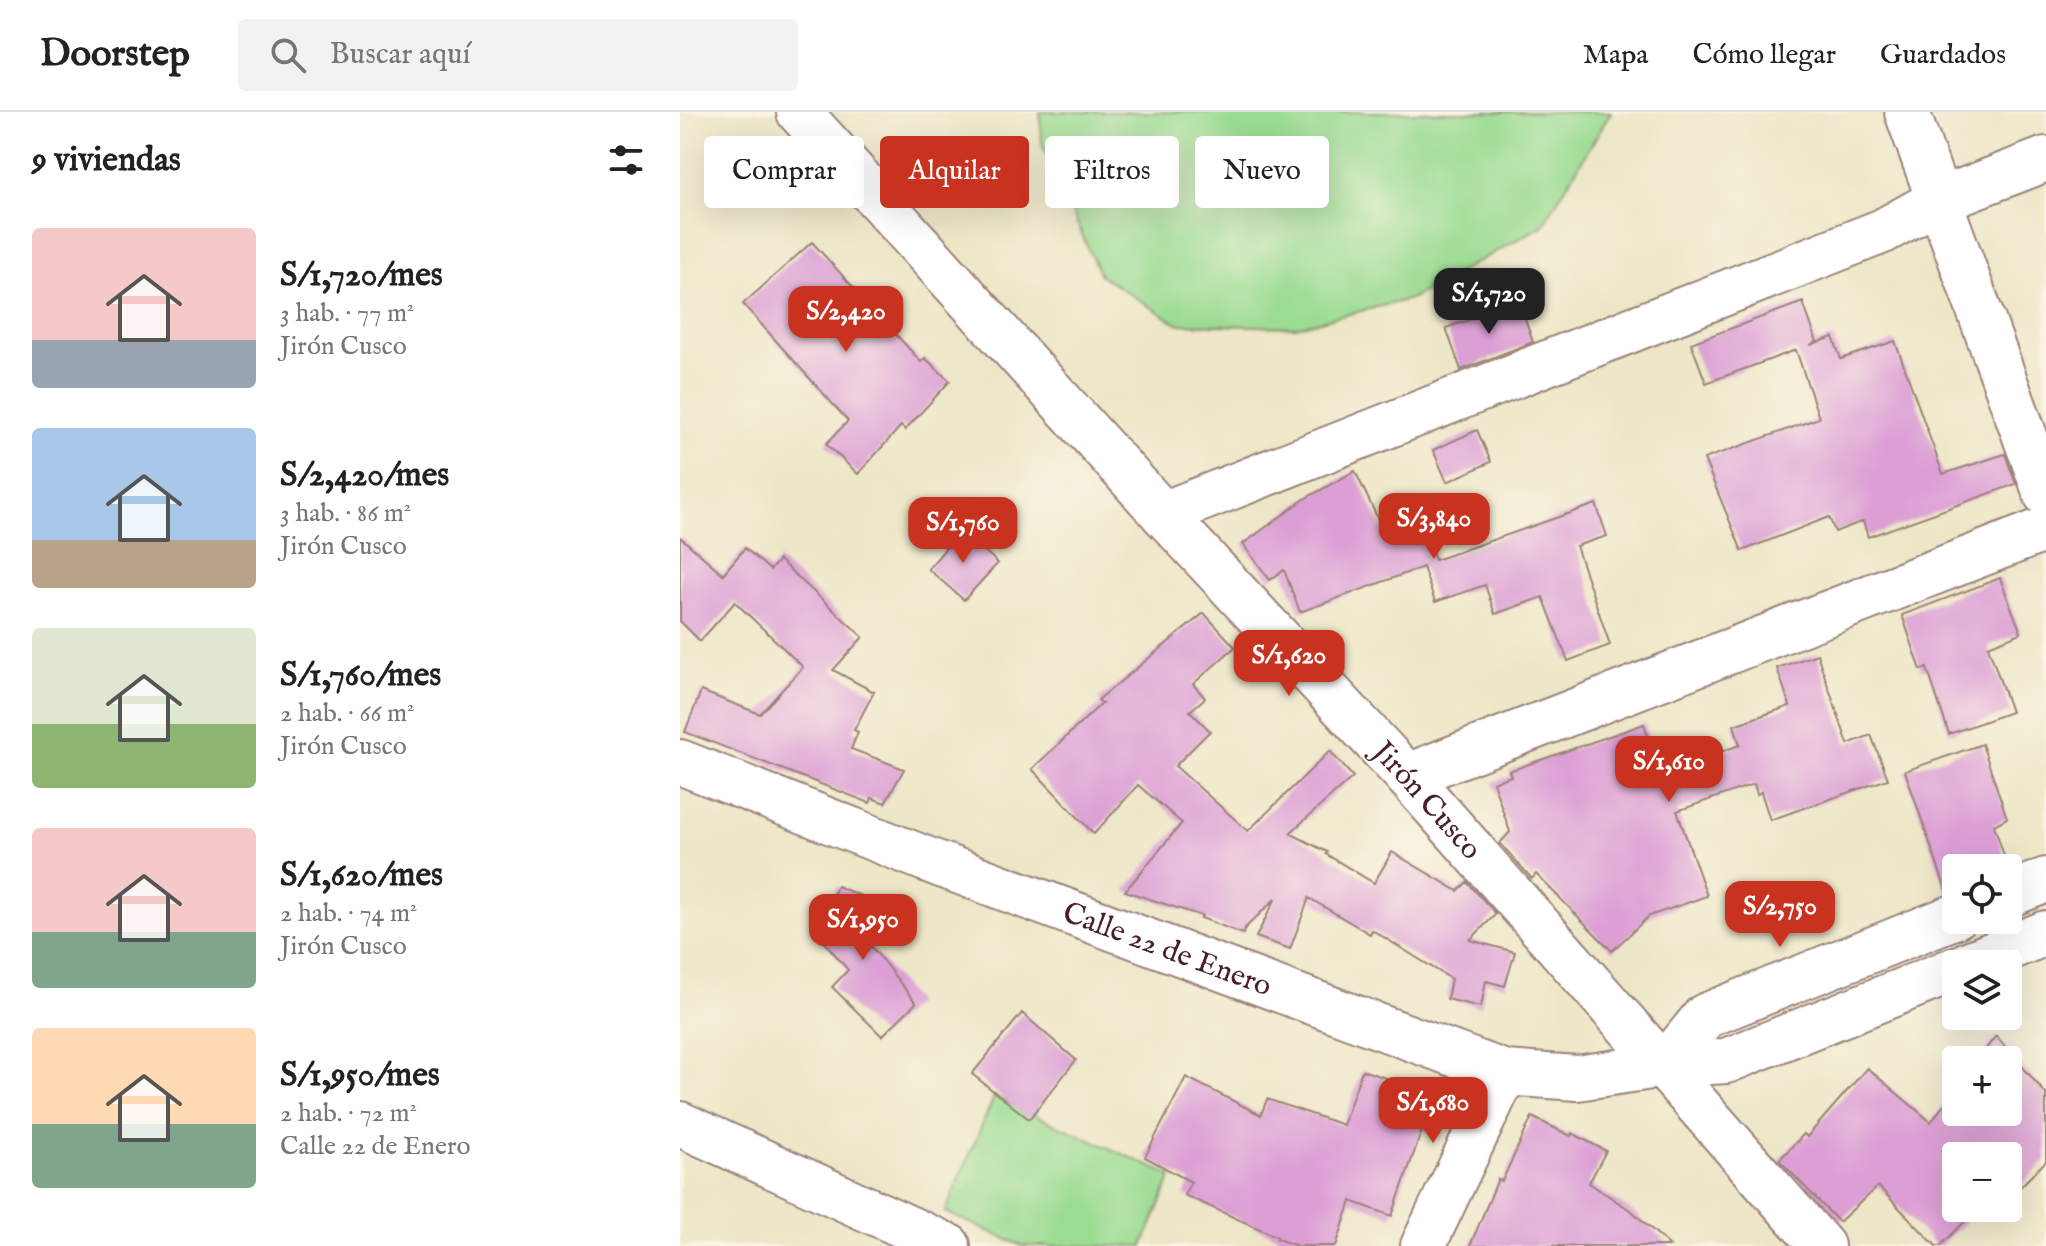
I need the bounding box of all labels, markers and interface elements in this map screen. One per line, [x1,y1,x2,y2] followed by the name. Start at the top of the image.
[238,19,798,91] search box
[40,31,190,79] text: Doorstep
[266,33,310,77] icon: search
[330,36,471,74] text: Buscar aquí
[1583,38,1648,73] text: Mapa
[1692,38,1836,73] text: Cómo llegar
[1880,38,2006,73] text: Guardados
[704,136,864,208] chip: Comprar
[880,136,1029,208] chip: Alquilar
[1045,136,1179,208] chip: Filtros
[1195,136,1329,208] chip: Nuevo
[604,138,648,182] icon: filters
[32,139,181,182] text: 9 viviendas
[280,254,443,297] text: S/1,720/mes
[96,260,192,356] icon: home
[1415,268,1563,336] pin: S/1,720
[1452,277,1526,310] text: S/1,720
[772,286,920,354] pin: S/2,420
[806,295,886,328] text: S/2,420
[280,297,414,330] text: 3 hab. · 77 m²
[280,330,407,363] text: Jirón Cusco
[280,454,449,497] text: S/2,420/mes
[96,460,192,556] icon: home
[1360,493,1508,561] pin: S/3,840
[280,497,411,530] text: 3 hab. · 86 m²
[889,497,1037,565] pin: S/1,760
[1397,502,1471,535] text: S/3,840
[926,506,1000,539] text: S/1,760
[280,530,407,563] text: Jirón Cusco
[1215,630,1363,698] pin: S/1,620
[1252,639,1326,672] text: S/1,620
[280,654,441,697] text: S/1,760/mes
[96,660,192,756] icon: home
[280,697,414,730] text: 2 hab. · 66 m²
[280,730,407,763] text: Jirón Cusco
[1361,732,1489,868] street label: Jirón Cusco
[1595,736,1743,804] pin: S/1,610
[1633,745,1705,778] text: S/1,610
[280,854,443,897] text: S/1,620/mes
[1942,854,2022,1222] map controls
[1942,854,2022,934] button: locate
[96,860,192,956] icon: home
[1706,881,1854,949] pin: S/2,750
[1743,890,1817,923] text: S/2,750
[789,894,937,962] pin: S/1,950
[1057,894,1277,1006] street label: Calle 22 de Enero
[280,897,417,930] text: 2 hab. · 74 m²
[827,903,899,936] text: S/1,950
[280,930,407,963] text: Jirón Cusco
[1942,950,2022,1030] button: layers
[1942,1046,2022,1126] button: +
[280,1054,440,1097] text: S/1,950/mes
[96,1060,192,1156] icon: home
[1359,1077,1507,1145] pin: S/1,680
[1397,1086,1469,1119] text: S/1,680
[280,1097,417,1130] text: 2 hab. · 72 m²
[280,1130,470,1163] text: Calle 22 de Enero
[1942,1142,2022,1222] button: −

